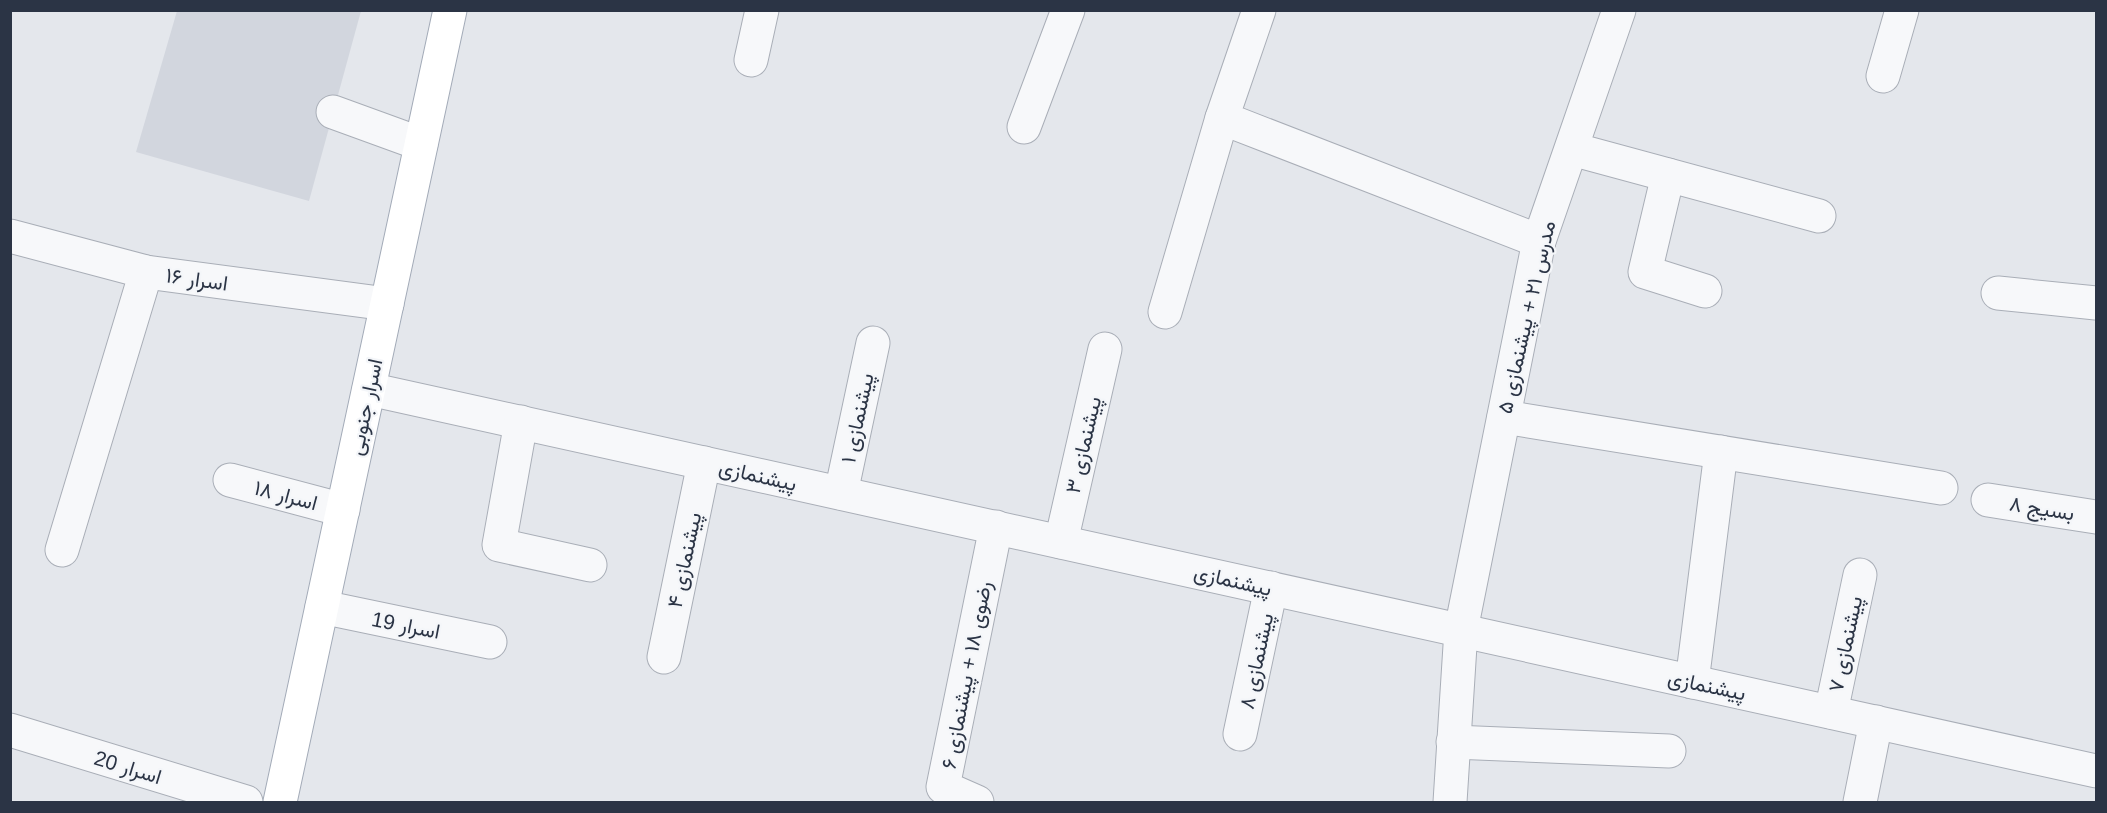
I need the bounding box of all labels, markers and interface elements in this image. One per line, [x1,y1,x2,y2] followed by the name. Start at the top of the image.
[1493,218,1562,416] street label: مدرس ۲۱ + پیشنمازی ۵
[164,263,229,297] street label: اسرار ۱۶
[344,357,388,458] street label: اسرار جنوبی
[836,371,881,466] street label: پیشنمازی ۱
[1061,394,1108,496] street label: پیشنمازی ۳
[716,455,799,498] street label: پیشنمازی
[251,476,320,516] street label: اسرار ۱۸
[2007,492,2076,527] street label: بسیج ۸
[663,510,708,610] street label: پیشنمازی ۴
[1191,560,1274,603] street label: پیشنمازی
[937,579,998,771] street label: رضوی ۱۸ + پیشنمازی ۶
[1824,594,1869,695] street label: پیشنمازی ۷
[369,607,442,645] street label: اسرار 19
[1235,611,1280,712] street label: پیشنمازی ۸
[1665,666,1748,707] street label: پیشنمازی
[91,746,165,790] street label: اسرار 20

